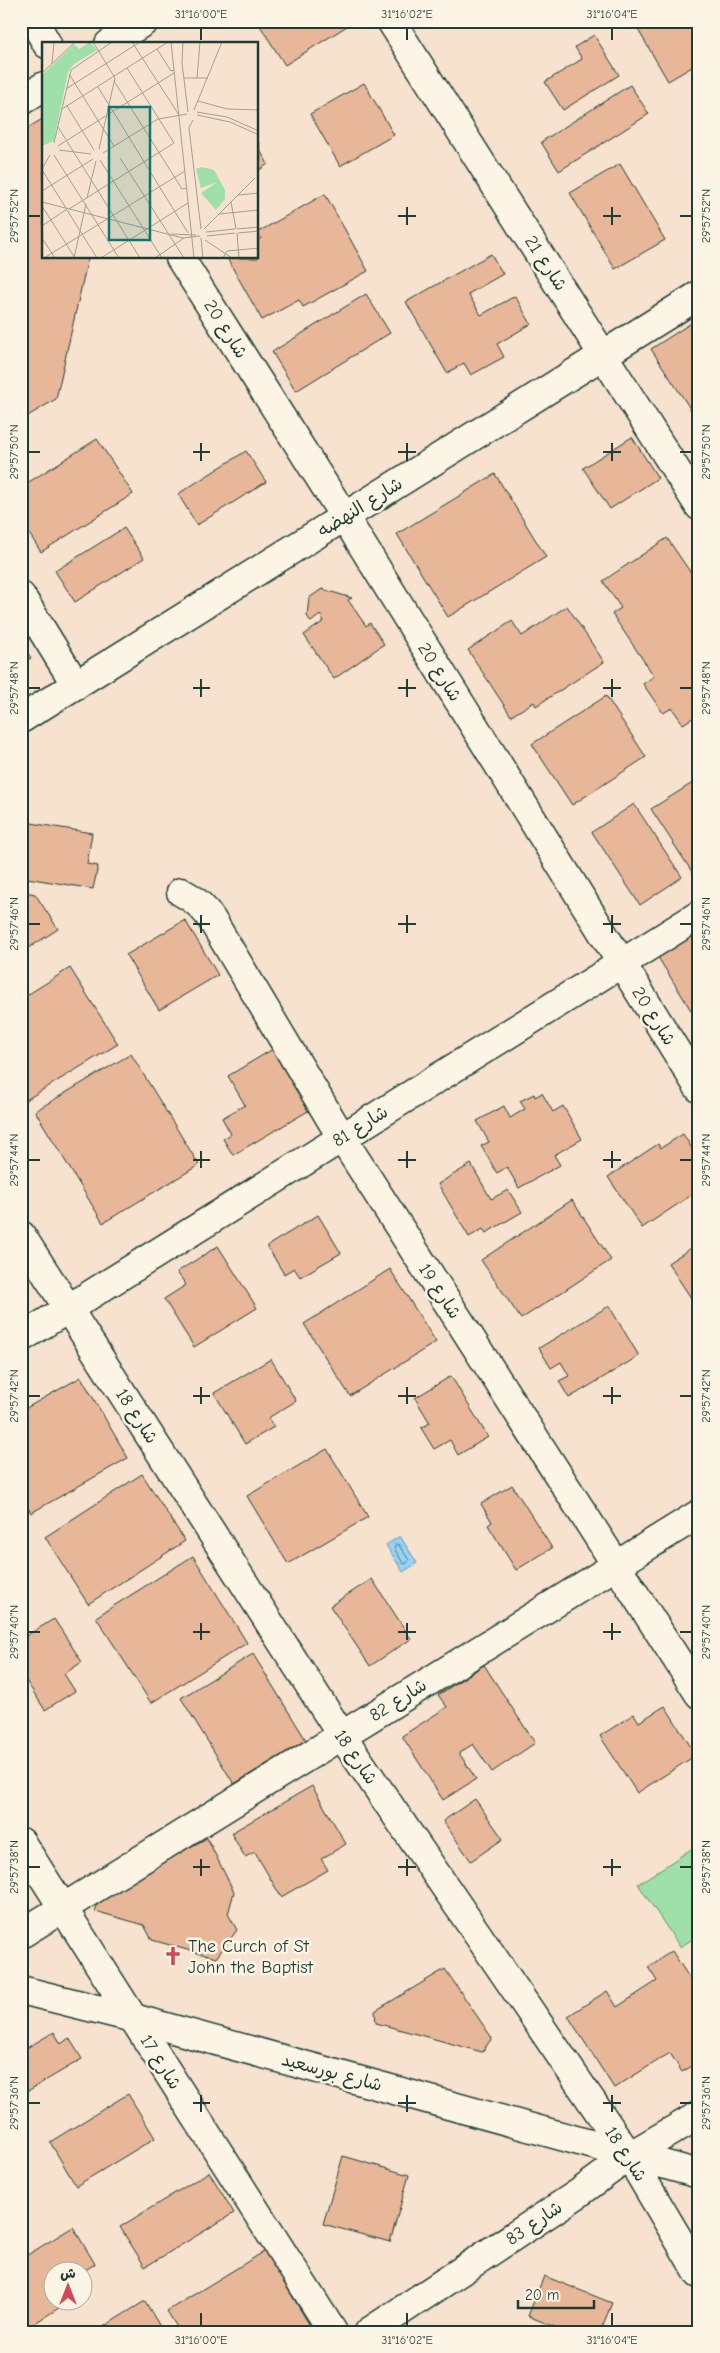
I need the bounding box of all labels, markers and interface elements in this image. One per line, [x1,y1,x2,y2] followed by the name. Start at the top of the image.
[175,7,227,21] text: 31°16'00"E
[381,7,433,21] text: 31°16'02"E
[586,7,638,21] text: 31°16'04"E
[42,42,259,259] inset map
[7,189,21,243] text: 29°57'52"N
[699,189,713,243] text: 29°57'52"N
[519,232,571,295] street label: شارع 21
[199,296,252,363] street label: شارع 20
[7,424,21,480] text: 29°57'50"N
[699,424,713,480] text: 29°57'50"N
[314,473,407,543] street label: شارع النهضه
[413,639,466,706] street label: شارع 20
[7,661,21,715] text: 29°57'48"N
[699,661,713,715] text: 29°57'48"N
[7,897,21,951] text: 29°57'46"N
[699,897,713,951] text: 29°57'46"N
[627,983,680,1050] street label: شارع 20
[329,1101,392,1152] street label: شارع 81
[7,1134,21,1186] text: 29°57'44"N
[699,1134,713,1186] text: 29°57'44"N
[413,1260,465,1323] street label: شارع 19
[7,1369,21,1423] text: 29°57'42"N
[699,1369,713,1423] text: 29°57'42"N
[110,1385,162,1448] street label: شارع 18
[7,1605,21,1659] text: 29°57'40"N
[699,1605,713,1659] text: 29°57'40"N
[366,1675,431,1727] street label: شارع 82
[329,1726,381,1789] street label: شارع 18
[7,1840,21,1894] text: 29°57'38"N
[699,1840,713,1894] text: 29°57'38"N
[188,1936,314,1978] place label: The Curch of St John the Baptist
[162,1945,184,1967] church icon: The Curch of St John the Baptist
[135,2031,186,2094] street label: شارع 17
[279,2049,384,2097] street label: شارع بورسعيد
[7,2076,21,2130] text: 29°57'36"N
[699,2076,713,2130] text: 29°57'36"N
[599,2123,651,2186] street label: شارع 18
[502,2197,567,2251] street label: شارع 83
[42,2260,92,2310] north arrow
[60,2265,76,2282] text: ش
[518,2278,594,2310] scale bar
[525,2286,559,2304] text: 20 m
[175,2333,227,2347] text: 31°16'00"E
[381,2333,433,2347] text: 31°16'02"E
[586,2333,638,2347] text: 31°16'04"E

